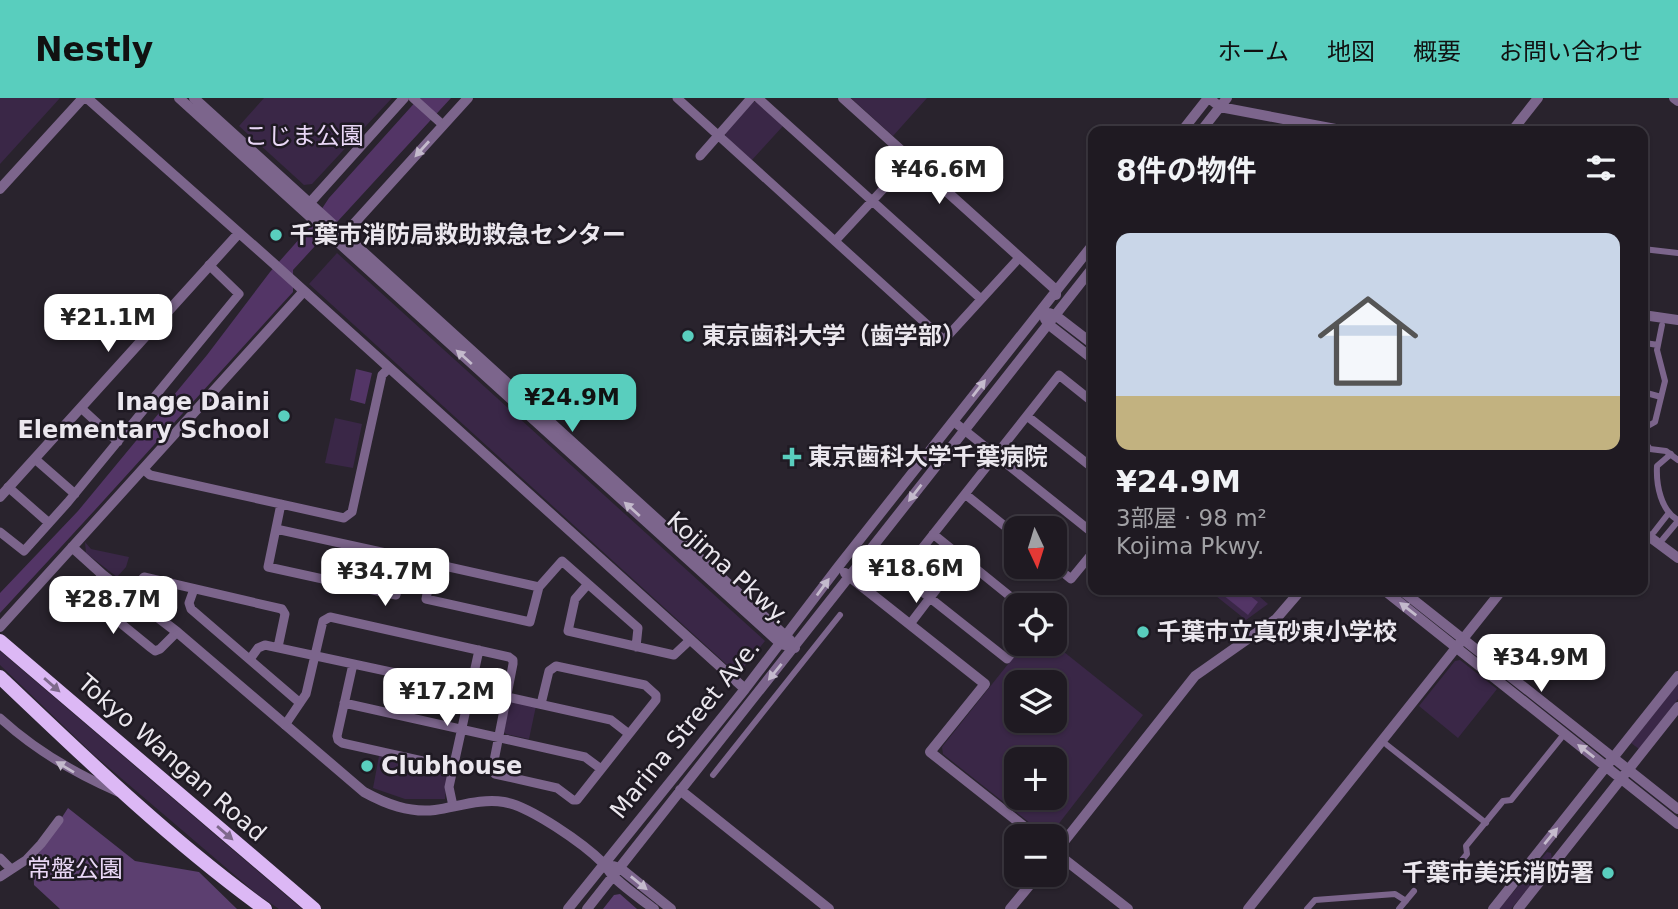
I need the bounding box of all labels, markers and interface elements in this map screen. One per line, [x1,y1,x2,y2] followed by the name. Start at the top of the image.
[35,30,153,69] text: Nestly
[1218,38,1289,66] text: ホーム
[1327,38,1375,66] text: 地図
[1413,38,1461,66] text: 概要
[1499,38,1643,66] text: お問い合わせ
[244,122,364,150] park label: こじま公園
[415,140,430,157] one-way arrow
[882,146,996,206] pin: ¥46.6M
[1582,149,1620,187] icon: filters
[1116,153,1257,188] text: 8件の物件
[891,156,987,182] text: ¥46.6M
[290,221,626,249] place label: 千葉市消防局救助救急センター
[268,227,284,243] marker: 千葉市消防局救助救急センター
[1305,278,1431,404] icon: home
[51,294,165,354] pin: ¥21.1M
[60,304,156,330] text: ¥21.1M
[702,322,966,350] place label: 東京歯科大学（歯学部）
[680,328,696,344] marker: 東京歯科大学（歯学部）
[455,349,472,365] one-way arrow
[515,374,629,434] pin: ¥24.9M
[971,380,986,398] one-way arrow
[524,384,620,410] text: ¥24.9M
[17,388,270,444] place label: Inage Daini Elementary School
[276,408,292,424] marker: Inage Daini Elementary School
[808,443,1048,471] place label: 東京歯科大学千葉病院
[782,447,802,467] marker: 東京歯科大学千葉病院
[1116,464,1241,499] text: ¥24.9M
[909,484,923,502] one-way arrow
[624,502,641,518] one-way arrow
[1116,505,1267,531] text: 3部屋 · 98 m²
[661,506,795,630] street label: Kojima Pkwy.
[1004,516,1068,579] north arrow
[1004,516,1067,887] map controls
[1116,533,1264,559] text: Kojima Pkwy.
[859,546,973,605] pin: ¥18.6M
[328,548,442,608] pin: ¥34.7M
[868,555,964,581] text: ¥18.6M
[337,558,433,584] text: ¥34.7M
[56,576,170,636] pin: ¥28.7M
[816,578,830,596] one-way arrow
[65,586,161,612] text: ¥28.7M
[1004,593,1067,656] button: locate
[1399,603,1417,617] one-way arrow
[1157,618,1397,646] place label: 千葉市立真砂東小学校
[1135,624,1151,640] marker: 千葉市立真砂東小学校
[604,634,766,824] street label: Marina Street Ave.
[1484,634,1598,694] pin: ¥34.9M
[1493,644,1589,670] text: ¥34.9M
[768,663,783,681] one-way arrow
[72,668,272,847] street label: Tokyo Wangan Road
[390,668,504,728] pin: ¥17.2M
[1004,670,1067,733] button: layers
[43,677,61,693] one-way arrow
[399,678,495,704] text: ¥17.2M
[1578,743,1596,758] one-way arrow
[1004,747,1067,810] button: +
[381,752,522,780] place label: Clubhouse
[359,758,375,774] marker: Clubhouse
[55,761,74,773] one-way arrow
[1004,824,1067,887] button: −
[216,825,233,840] one-way arrow
[1543,828,1558,846] one-way arrow
[27,855,123,883] park label: 常盤公園
[1402,859,1594,887] place label: 千葉市美浜消防署
[1600,865,1616,881] marker: 千葉市美浜消防署
[630,876,648,890] one-way arrow

